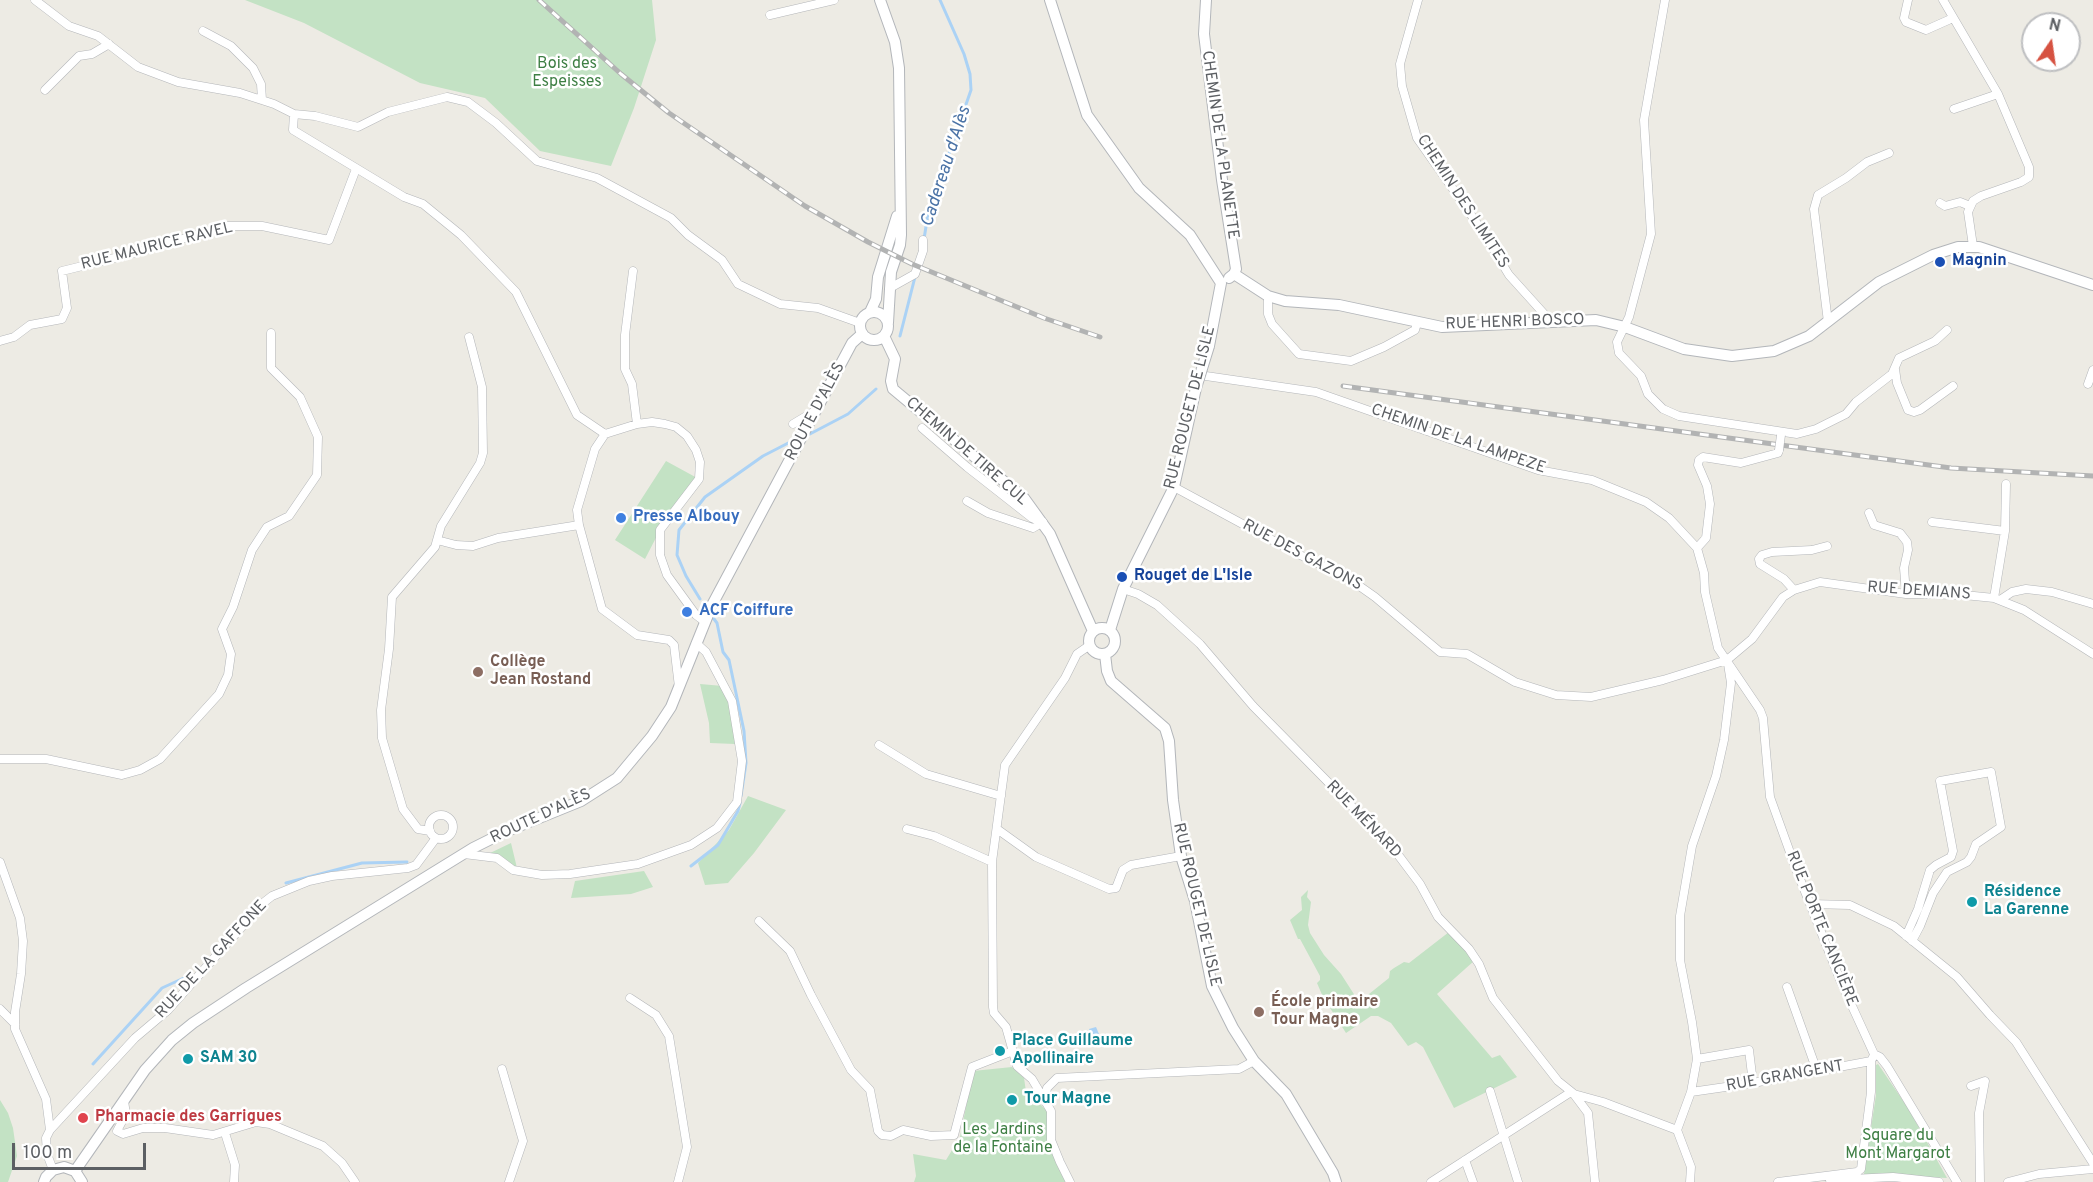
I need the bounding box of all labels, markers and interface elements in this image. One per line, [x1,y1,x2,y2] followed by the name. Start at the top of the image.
[2021,12,2081,72] north arrow
[2047,15,2062,37] text: N
[1196,49,1242,241] street label: CHEMIN DE LA PLANETTE
[532,55,602,93] park label: Bois des Espeisses
[917,104,977,230] water label: Cadereau d'Alès
[1412,131,1512,273] street label: CHEMIN DES LIMITES
[79,219,235,275] street label: RUE MAURICE RAVEL
[1952,252,2007,272] place label: Magnin
[1933,255,1947,269] marker: Magnin
[1445,311,1585,335] street label: RUE HENRI BOSCO
[1161,324,1221,492] street label: RUE ROUGET DE LISLE
[782,359,850,465] street label: ROUTE D'ALÈS
[901,394,1031,510] street label: CHEMIN DE TIRE CUL
[1368,401,1548,479] street label: CHEMIN DE LA LAMPEZE
[633,508,740,528] place label: Presse Albouy
[614,511,628,525] marker: Presse Albouy
[1239,516,1365,596] street label: RUE DES GAZONS
[1134,567,1252,587] place label: Rouget de L'Isle
[1115,570,1129,584] marker: Rouget de L'Isle
[1867,579,1971,605] street label: RUE DEMIANS
[699,602,793,622] place label: ACF Coiffure
[680,605,694,619] marker: ACF Coiffure
[490,653,591,691] place label: Collège Jean Rostand
[471,665,485,679] marker: Collège Jean Rostand
[1321,777,1405,863] street label: RUE MÉNARD
[488,785,594,849] street label: ROUTE D'ALÈS
[1168,821,1224,989] street label: RUE ROUGET DE LISLE
[1781,849,1861,1009] street label: RUE PORTE CANCIÈRE
[1984,883,2069,921] place label: Résidence La Garenne
[1965,895,1979,909] marker: Résidence La Garenne
[152,897,272,1023] street label: RUE DE LA GAFFONE
[1271,993,1379,1031] place label: École primaire Tour Magne
[1252,1005,1266,1019] marker: École primaire Tour Magne
[1012,1032,1133,1070] place label: Place Guillaume Apollinaire
[993,1044,1007,1058] marker: Place Guillaume Apollinaire
[200,1049,258,1069] place label: SAM 30
[181,1052,195,1066] marker: SAM 30
[1725,1057,1845,1097] street label: RUE GRANGENT
[1024,1090,1111,1110] place label: Tour Magne
[1005,1093,1019,1107] marker: Tour Magne
[95,1108,282,1128] place label: Pharmacie des Garrigues
[76,1111,90,1125] marker: Pharmacie des Garrigues
[953,1121,1053,1159] park label: Les Jardins de la Fontaine
[1845,1127,1951,1165] park label: Square du Mont Margarot
[15,1131,148,1169] scale bar
[23,1142,72,1165] text: 100 m

